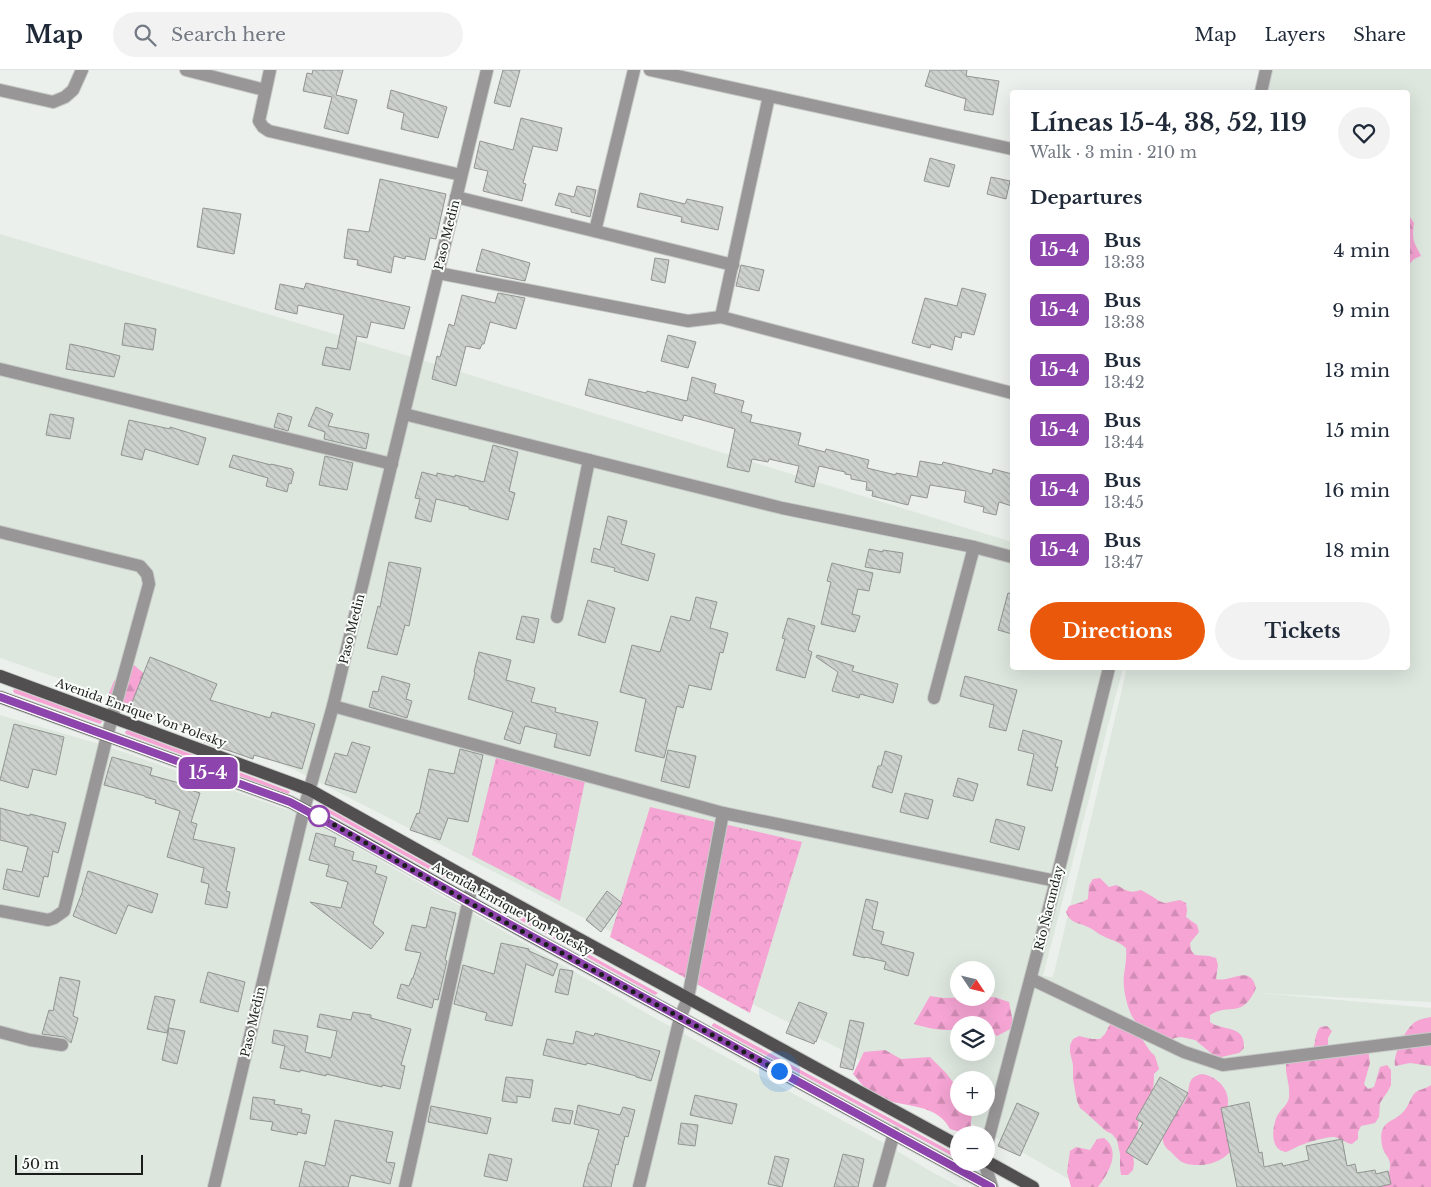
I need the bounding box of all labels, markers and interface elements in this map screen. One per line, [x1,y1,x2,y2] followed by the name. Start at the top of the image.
[113,12,463,57] search box
[25,20,83,49] text: Map
[131,21,159,49] icon: search
[171,23,286,46] text: Search here
[1195,24,1236,46] text: Map
[1264,24,1325,46] text: Layers
[1353,24,1406,46] text: Share
[1338,107,1390,159] button: heart
[1030,108,1307,137] text: Líneas 15-4, 38, 52, 119
[1030,142,1197,162] text: Walk · 3 min · 210 m
[1030,186,1142,209] text: Departures
[431,198,462,271] street label: Paso Medin
[1104,229,1141,252] text: Bus
[1040,239,1079,261] text: 15-4
[1333,239,1390,262] text: 4 min
[1104,252,1145,272] text: 13:33
[1104,289,1141,312] text: Bus
[1040,299,1079,321] text: 15-4
[1332,299,1390,322] text: 9 min
[1104,312,1145,332] text: 13:38
[1104,349,1141,372] text: Bus
[1040,359,1079,381] text: 15-4
[1324,359,1390,382] text: 13 min
[1104,372,1145,392] text: 13:42
[1104,409,1141,432] text: Bus
[1040,419,1079,441] text: 15-4
[1325,419,1390,442] text: 15 min
[1104,432,1144,452] text: 13:44
[1104,469,1141,492] text: Bus
[1040,479,1079,501] text: 15-4
[1324,479,1390,502] text: 16 min
[1104,492,1144,512] text: 13:45
[1104,529,1141,552] text: Bus
[1040,539,1079,561] text: 15-4
[1325,539,1390,562] text: 18 min
[1104,552,1143,572] text: 13:47
[336,592,367,665] street label: Paso Medin
[1030,602,1205,660] button: Directions
[1215,602,1390,660] button: Tickets
[53,674,229,751] street label: Avenida Enrique Von Polesky
[173,757,243,789] line badge: 15-4
[189,762,227,784] text: 15-4
[308,805,330,827] unlabelled marker
[429,858,595,959] street label: Avenida Enrique Von Polesky
[1030,863,1066,952] street label: Río Ñacunday
[950,961,995,1006] north arrow
[950,961,995,1171] map controls
[237,985,268,1058] street label: Paso Medin
[950,1016,995,1061] button: layers
[767,1059,792,1084] your location
[950,1071,995,1116] button: +
[950,1126,995,1171] button: −
[15,1152,142,1175] scale bar
[22,1155,59,1173] text: 50 m

